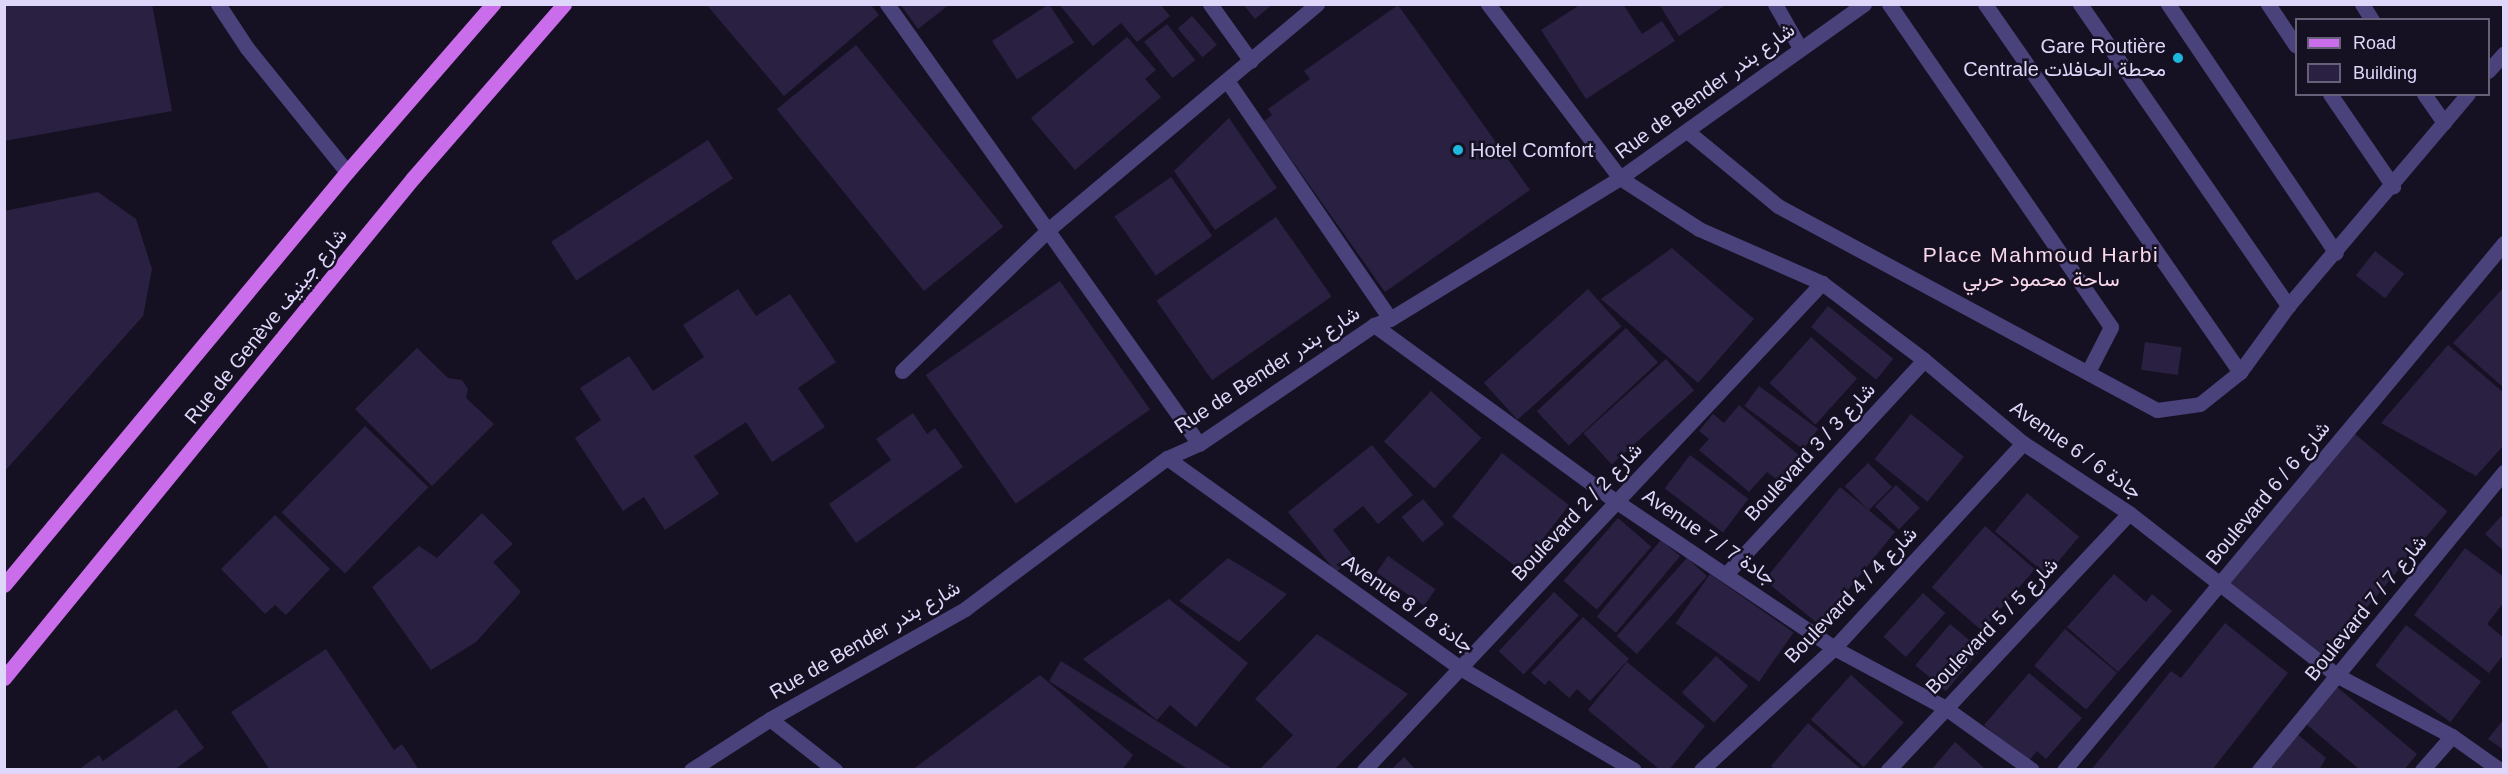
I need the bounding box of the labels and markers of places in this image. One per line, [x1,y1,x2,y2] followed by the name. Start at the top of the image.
[1963,34,2166,81] place label: Gare Routière Centrale محطة الحافلات
[2171,51,2185,65] marker: Gare Routière Centrale محطة الحافلات
[1470,138,1593,162] place label: Hotel Comfort
[1451,143,1465,157] marker: Hotel Comfort

